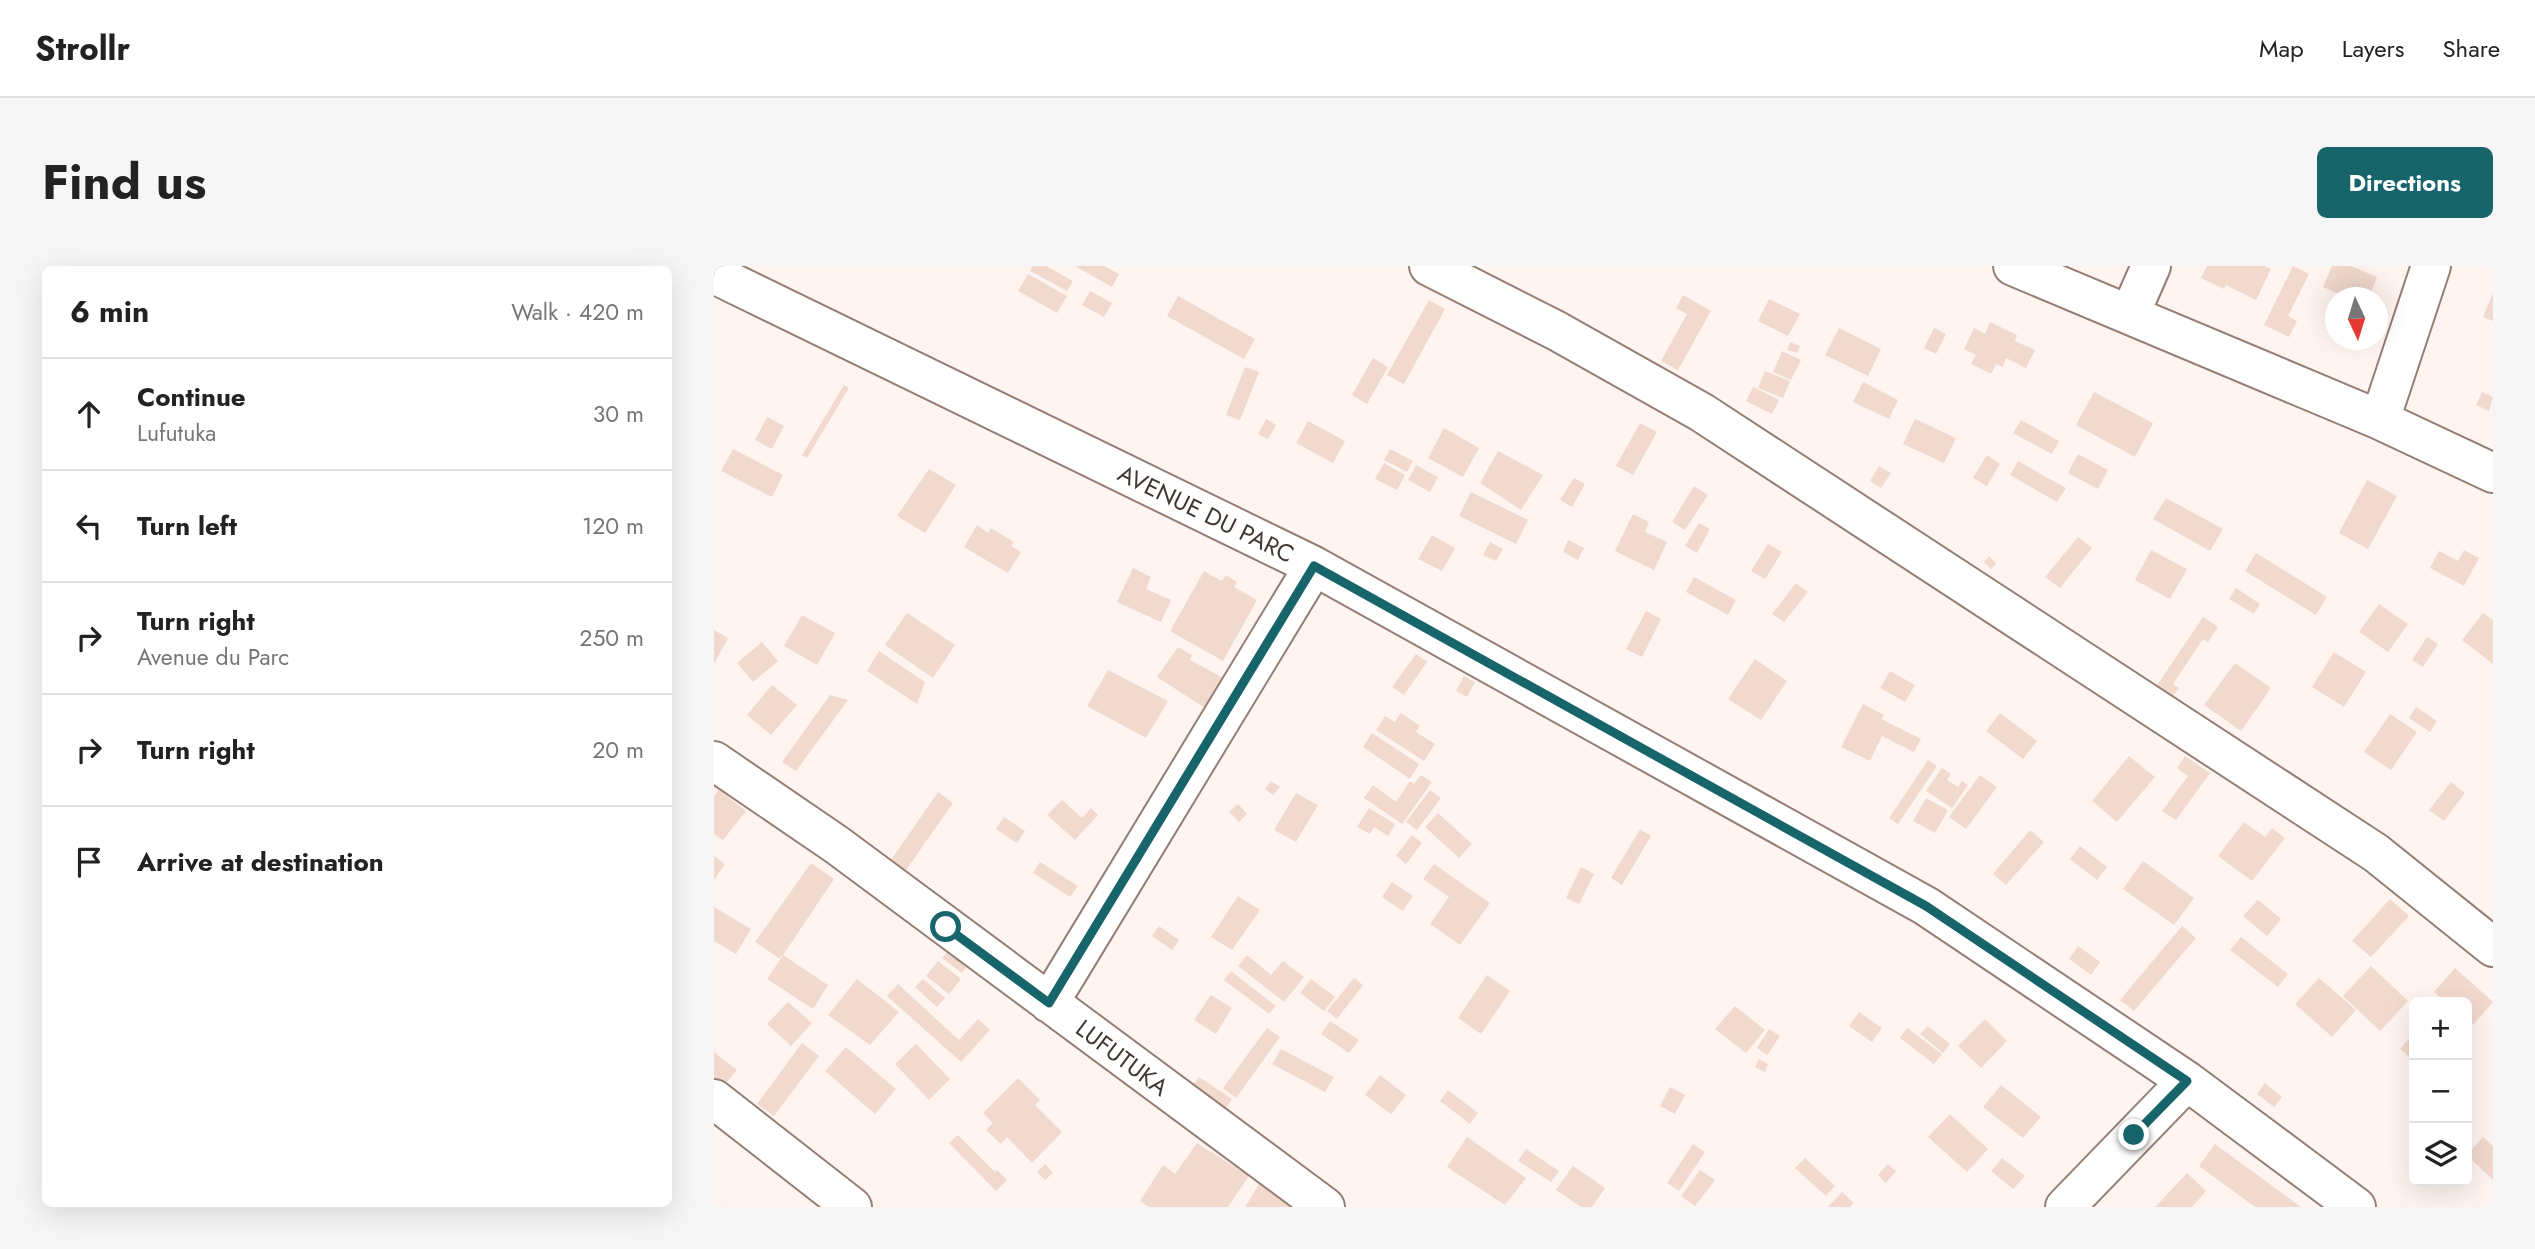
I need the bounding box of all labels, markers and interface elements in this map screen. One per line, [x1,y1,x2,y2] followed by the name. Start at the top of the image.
[35,25,130,72] text: Strollr
[2259,31,2304,66] text: Map
[2342,31,2404,66] text: Layers
[2442,31,2500,66] text: Share
[42,147,206,217] text: Find us
[2317,147,2493,218] button: Directions
[2325,287,2388,350] north arrow
[70,290,149,333] text: 6 min
[511,295,644,329] text: Walk · 420 m
[137,378,246,416] text: Continue
[70,395,108,433] icon: ahead
[593,397,644,431] text: 30 m
[137,416,216,450] text: Lufutuka
[1112,456,1300,571] street label: AVENUE DU PARC
[70,507,108,545] icon: left
[137,507,237,545] text: Turn left
[582,509,644,543] text: 120 m
[137,602,255,640] text: Turn right
[70,619,108,657] icon: right
[579,621,644,655] text: 250 m
[137,640,289,674] text: Avenue du Parc
[70,731,108,769] icon: right
[137,731,255,769] text: Turn right
[592,733,644,767] text: 20 m
[70,843,108,881] icon: arrive
[137,843,384,881] text: Arrive at destination
[930,911,961,942] route start
[2409,997,2472,1186] map controls
[2409,997,2472,1060] button: +
[1068,1011,1176,1104] street label: LUFUTUKA
[2409,1060,2472,1123] button: −
[2118,1119,2149,1150] route end
[2409,1123,2472,1186] button: layers

